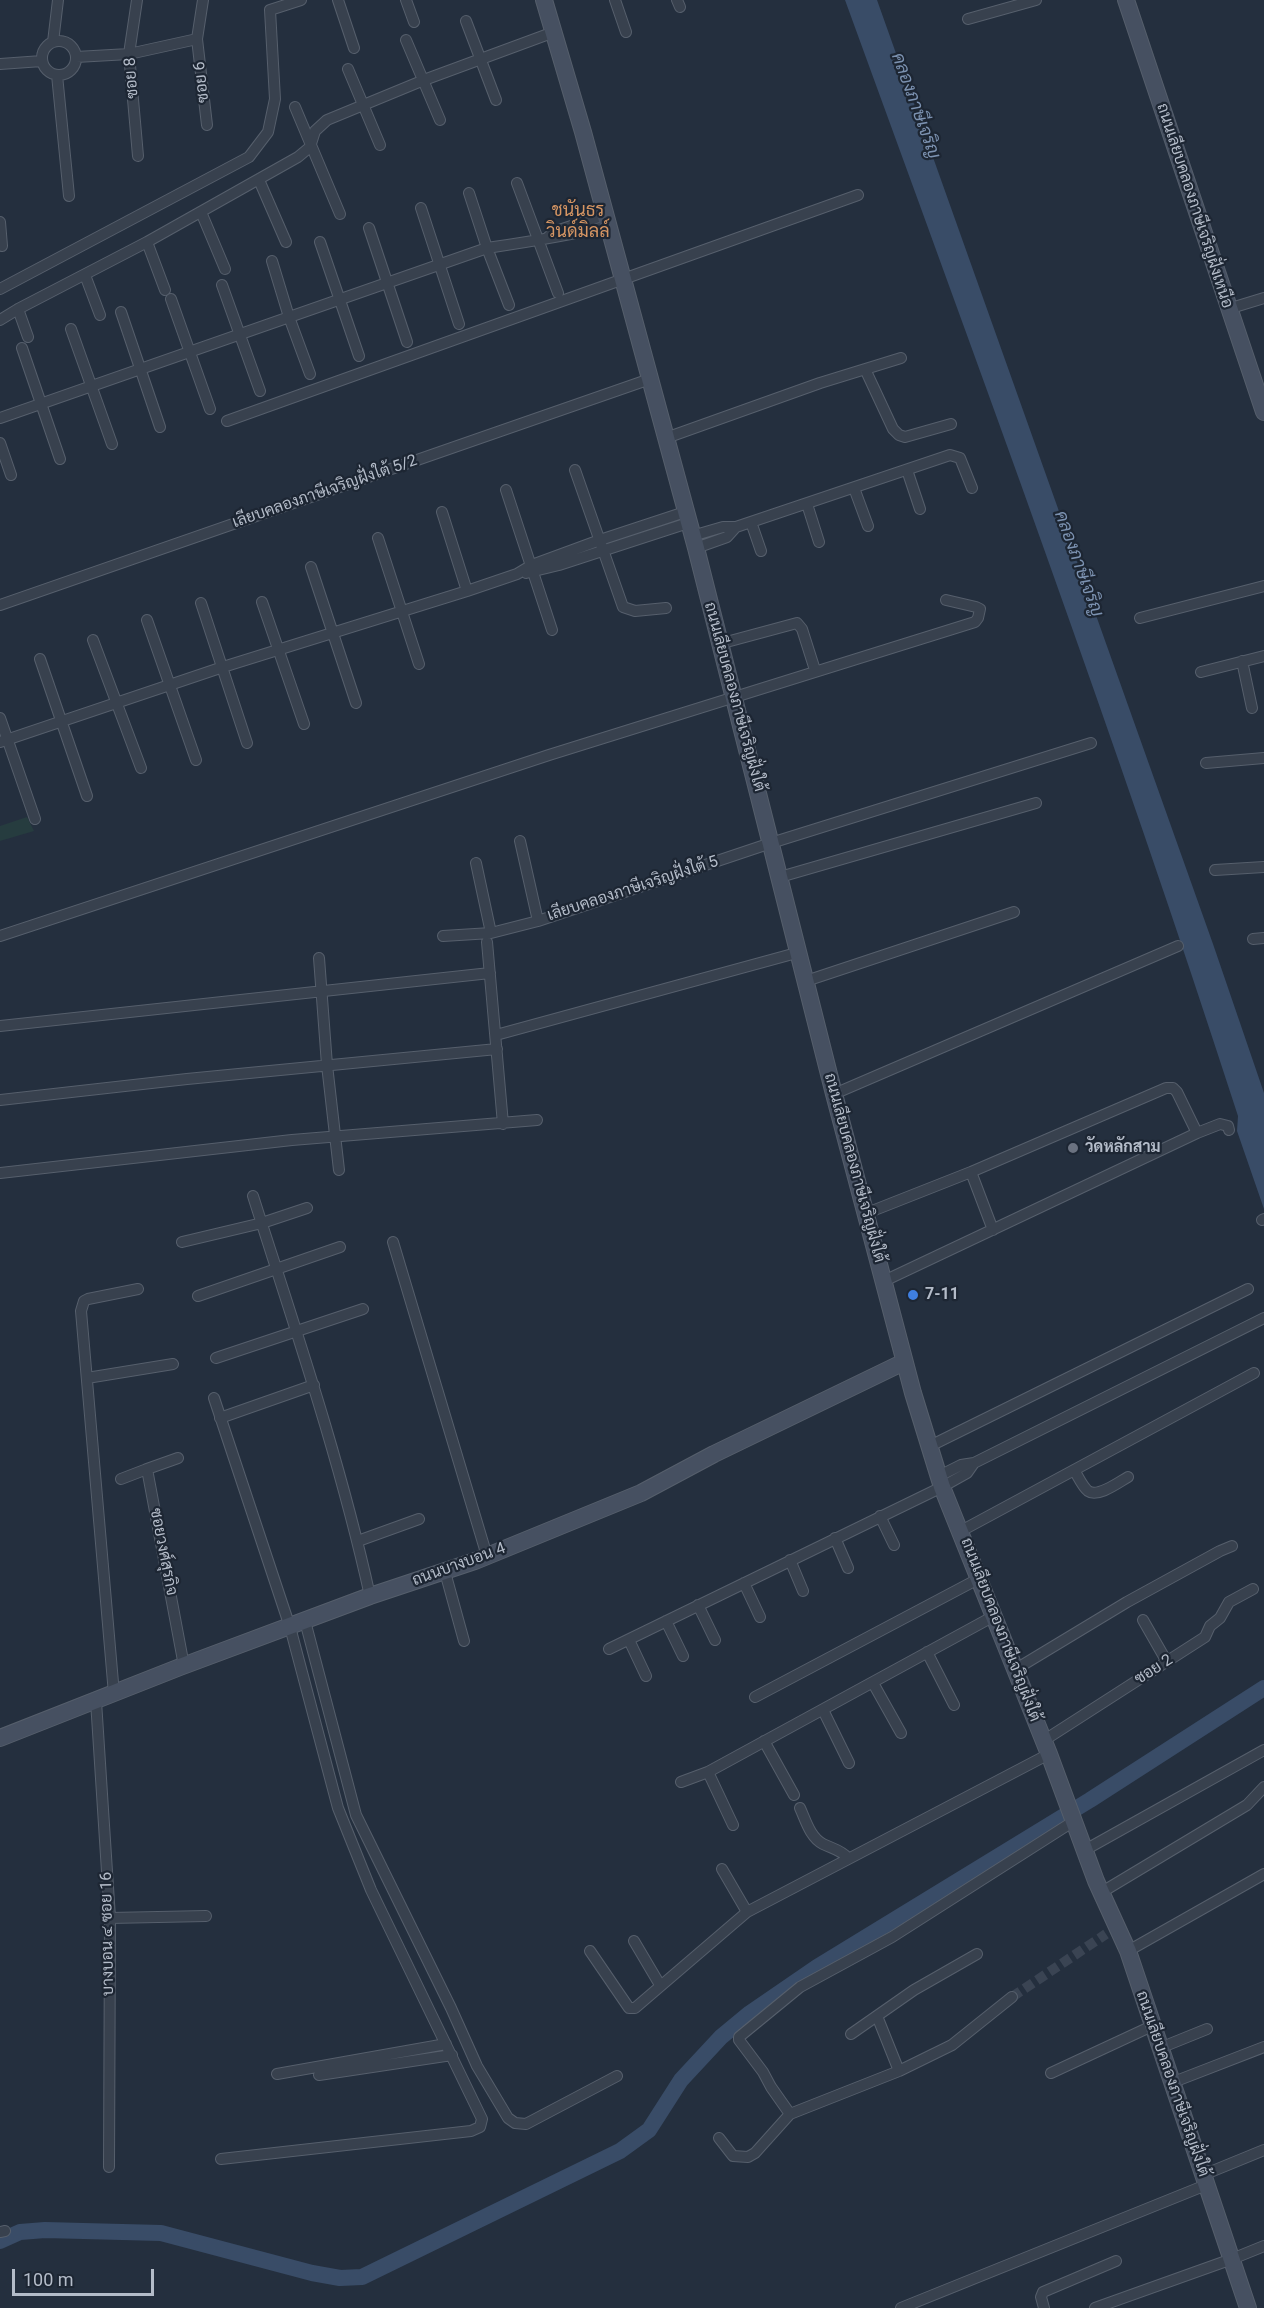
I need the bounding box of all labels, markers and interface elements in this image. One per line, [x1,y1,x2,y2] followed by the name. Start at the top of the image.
[886,50,944,162] water label: คลองภาษีเจริญ
[121,57,143,99] street label: ซอย 8
[190,60,214,104] street label: ซอย 6
[1152,101,1236,311] street label: ถนนเลียบคลองภาษีเจริญฝั่งเหนือ
[546,200,610,242] district label: ชนันธร วินด์มิลล์
[230,451,420,533] street label: เลียบคลองภาษีเจริญฝั่งใต้ 5/2
[1049,508,1107,620] water label: คลองภาษีเจริญ
[699,600,769,794] street label: ถนนเลียบคลองภาษีเจริญฝั่งใต้
[545,852,721,926] street label: เลียบคลองภาษีเจริญฝั่งใต้ 5
[819,1071,889,1265] street label: ถนนเลียบคลองภาษีเจริญฝั่งใต้
[1085,1138,1161,1158] place label: วัดหลักสาม
[1066,1141,1080,1155] marker: วัดหลักสาม
[925,1285,959,1305] place label: 7-11
[906,1288,920,1302] marker: 7-11
[145,1507,181,1597] street label: ซอยวงศ์สุรกิจ
[956,1535,1044,1725] street label: ถนนเลียบคลองภาษีเจริญฝั่งใต้
[410,1539,508,1591] street label: ถนนบางบอน 4
[1131,1651,1177,1689] street label: ซอย 2
[97,1872,119,1996] street label: บางบอน ๔ ซอย 16
[1131,1989,1213,2179] street label: ถนนเลียบคลองภาษีเจริญฝั่งใต้
[15,2257,158,2295] scale bar
[23,2269,74,2290] text: 100 m

